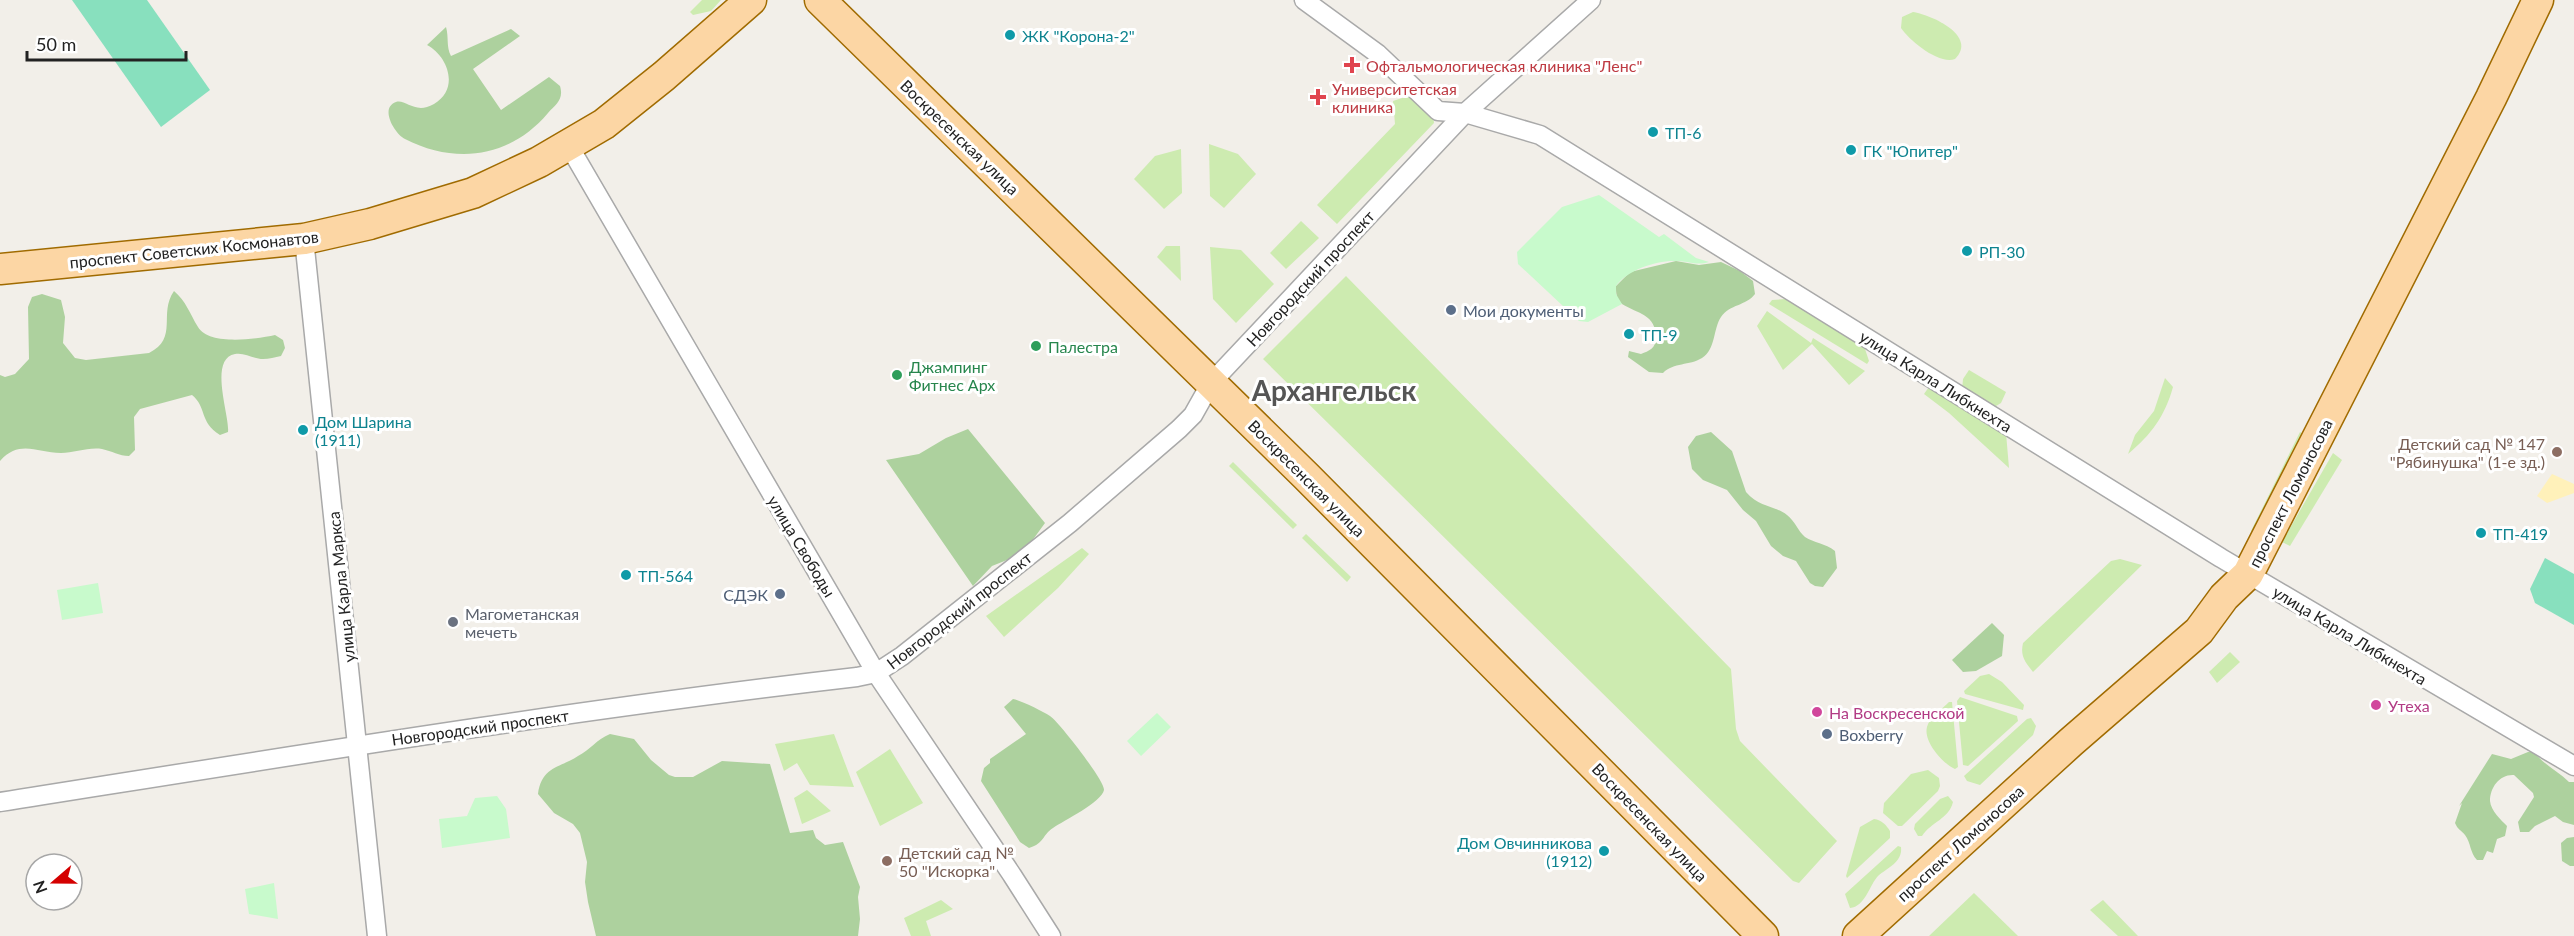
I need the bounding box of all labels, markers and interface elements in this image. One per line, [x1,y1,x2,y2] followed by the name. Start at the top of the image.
[27,24,186,62] scale bar
[1022,26,1135,45] place label: ЖК "Корона-2"
[1003,28,1017,42] marker: ЖК "Корона-2"
[36,33,76,55] text: 50 m
[1343,56,1361,74] marker: Офтальмологическая клиника "Ленс"
[1366,56,1642,75] place label: Офтальмологическая клиника "Ленс"
[897,76,1023,198] street label: Воскресенская улица
[1332,79,1457,116] place label: Университетская клиника
[1309,88,1327,106] marker: Университетская клиника
[1665,123,1701,142] place label: ТП-6
[1646,125,1660,139] marker: ТП-6
[1863,141,1958,160] place label: ГК "Юпитер"
[1844,143,1858,157] marker: ГК "Юпитер"
[1242,206,1378,350] street label: Новгородский проспект
[69,226,319,272] street label: проспект Советских Космонавтов
[1979,242,2025,261] place label: РП-30
[1960,244,1974,258] marker: РП-30
[1463,301,1584,320] place label: Мои документы
[1444,303,1458,317] marker: Мои документы
[1641,325,1677,344] place label: ТП-9
[1856,326,2016,436] street label: улица Карла Либкнехта
[1622,327,1636,341] marker: ТП-9
[1048,337,1118,356] place label: Палестра
[1029,339,1043,353] marker: Палестра
[909,357,995,394] place label: Джампинг Фитнес Арх
[890,368,904,382] marker: Джампинг Фитнес Арх
[1251,373,1416,407] district label: Архангельск
[315,412,412,449] place label: Дом Шарина (1911)
[1245,416,1369,540] street label: Воскресенская улица
[2244,416,2336,570] street label: проспект Ломоносова
[296,423,310,437] marker: Дом Шарина (1911)
[2390,434,2545,471] place label: Детский сад № 147 "Рябинушка" (1-е зд.)
[2550,445,2564,459] marker: Детский сад № 147 "Рябинушка" (1-е зд.)
[764,492,840,600] street label: улица Свободы
[324,511,358,663] street label: улица Карла Маркса
[2493,524,2548,543] place label: ТП-419
[2474,526,2488,540] marker: ТП-419
[883,548,1035,672] street label: Новгородский проспект
[638,566,693,585] place label: ТП-564
[619,568,633,582] marker: ТП-564
[2270,582,2430,688] street label: улица Карла Либкнехта
[723,585,768,604] place label: СДЭК
[773,587,787,601] marker: СДЭК
[465,604,579,641] place label: Магометанская мечеть
[446,615,460,629] marker: Магометанская мечеть
[2388,696,2430,715] place label: Утеха
[2369,698,2383,712] marker: Утеха
[1829,703,1965,722] place label: На Воскресенской
[390,705,570,749] street label: Новгородский проспект
[1810,705,1824,719] marker: На Воскресенской
[1839,725,1904,744] place label: Boxberry
[1820,727,1834,741] marker: Boxberry
[1589,759,1711,885] street label: Воскресенская улица
[1893,781,2027,905] street label: проспект Ломоносова
[1457,833,1592,870] place label: Дом Овчинникова (1912)
[899,843,1014,880] place label: Детский сад № 50 "Искорка"
[1597,844,1611,858] marker: Дом Овчинникова (1912)
[24,852,84,912] north arrow
[880,854,894,868] marker: Детский сад № 50 "Искорка"
[28,878,50,896] text: N

